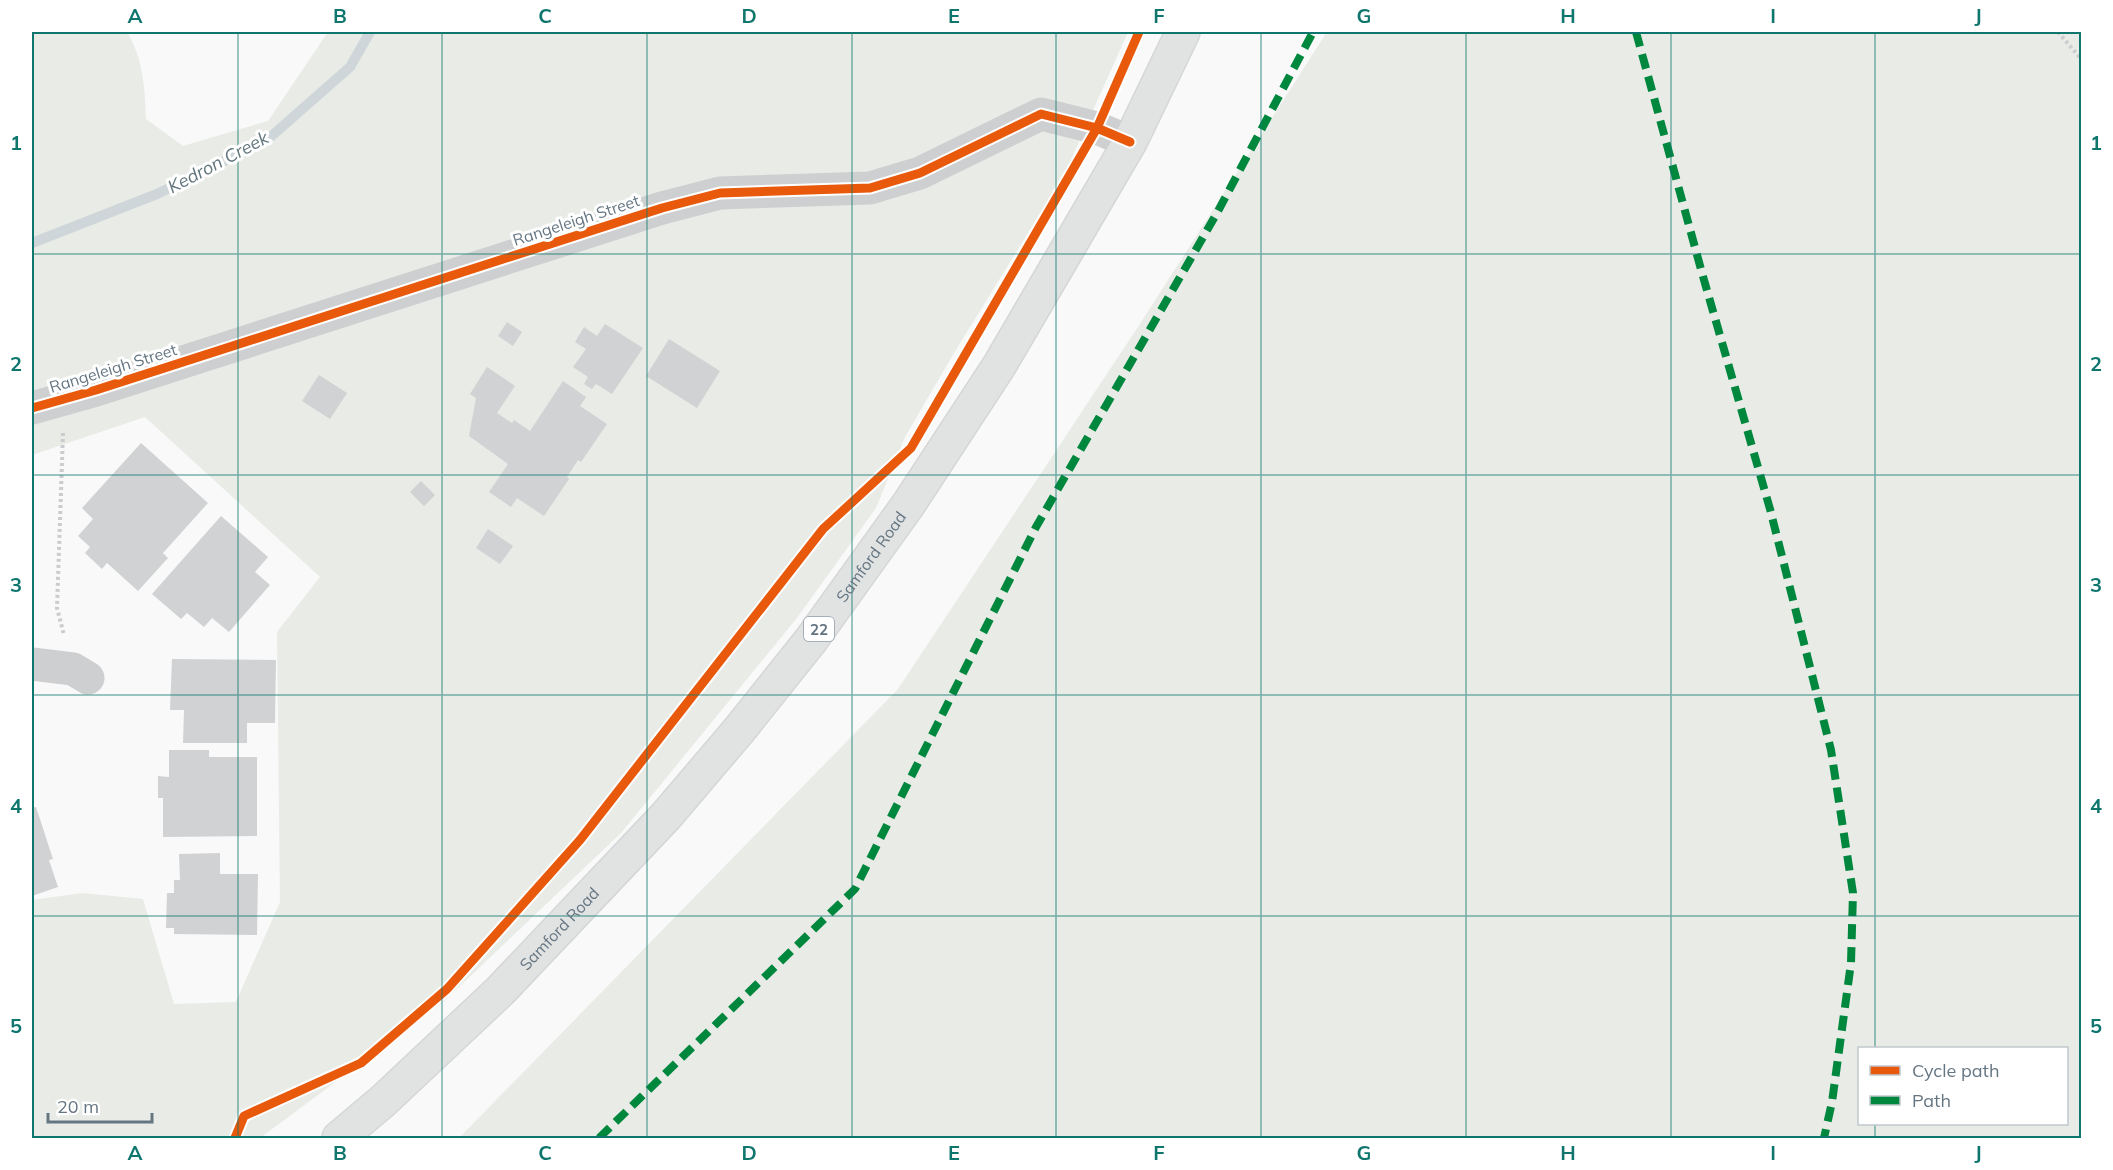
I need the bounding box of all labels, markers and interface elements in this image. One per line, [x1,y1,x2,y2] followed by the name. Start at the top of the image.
[128,3,143,28] text: A
[333,3,347,28] text: B
[538,3,552,28] text: C
[741,3,757,28] text: D
[948,3,960,28] text: E
[1153,3,1165,28] text: F
[1357,3,1371,28] text: G
[1560,3,1576,28] text: H
[1770,3,1776,28] text: I
[1974,3,1982,28] text: J
[163,125,273,198] water label: Kedron Creek
[10,130,22,155] text: 1
[2090,130,2102,155] text: 1
[510,190,642,250] street label: Rangeleigh Street
[47,339,179,397] street label: Rangeleigh Street
[10,351,22,376] text: 2
[2090,351,2102,376] text: 2
[832,507,910,606] street label: Samford Road
[10,572,22,597] text: 3
[2090,572,2102,597] text: 3
[804,617,834,641] road number: 22
[10,793,22,818] text: 4
[2090,793,2102,818] text: 4
[515,883,603,974] street label: Samford Road
[10,1013,22,1038] text: 5
[2090,1013,2102,1038] text: 5
[1858,1047,2068,1125] legend
[1912,1059,1999,1082] text: Cycle path
[48,1086,152,1124] scale bar
[1912,1089,1951,1112] text: Path
[57,1095,99,1118] text: 20 m
[128,1140,143,1165] text: A
[333,1140,347,1165] text: B
[538,1140,552,1165] text: C
[741,1140,757,1165] text: D
[948,1140,960,1165] text: E
[1153,1140,1165,1165] text: F
[1357,1140,1371,1165] text: G
[1560,1140,1576,1165] text: H
[1770,1140,1776,1165] text: I
[1974,1140,1982,1165] text: J

